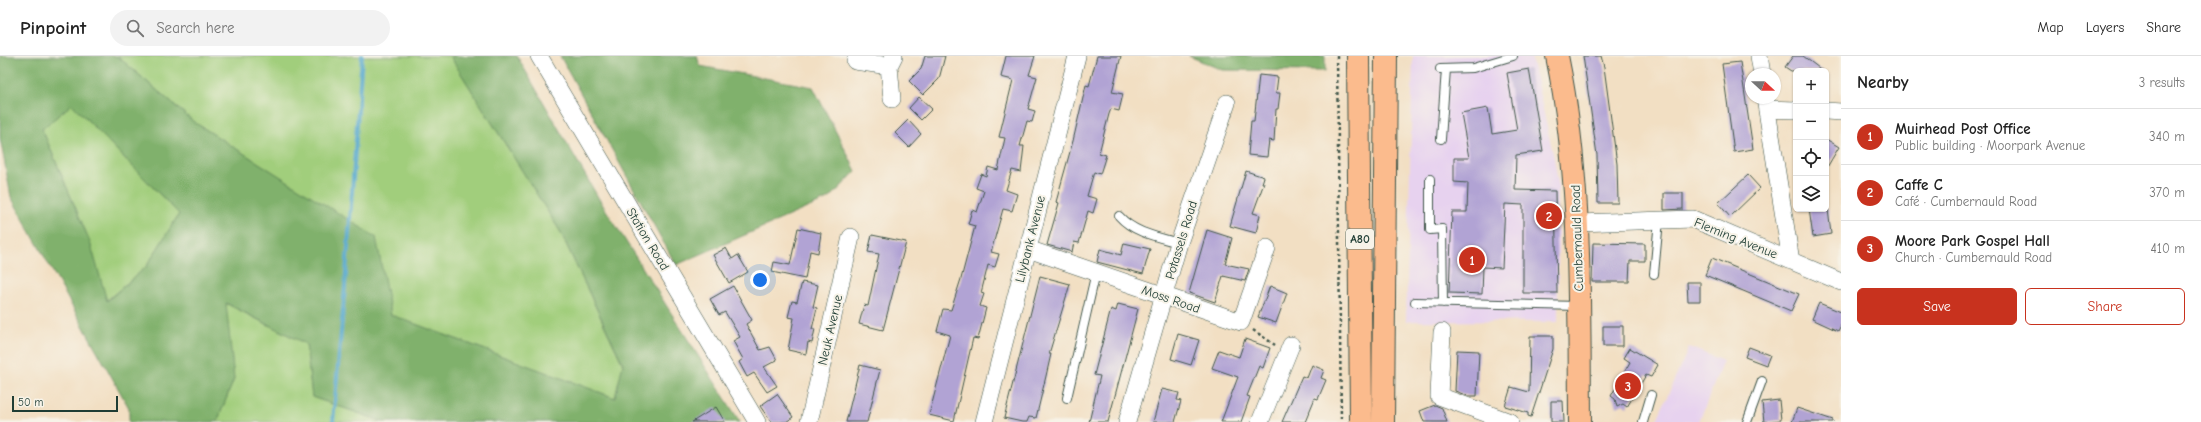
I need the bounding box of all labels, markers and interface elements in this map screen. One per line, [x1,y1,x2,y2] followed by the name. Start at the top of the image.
[110,10,390,46] search box
[20,17,86,39] text: Pinpoint
[124,17,146,39] icon: search
[156,19,234,37] text: Search here
[2037,19,2064,36] text: Map
[2086,19,2124,36] text: Layers
[2146,19,2181,36] text: Share
[1745,68,1781,104] north arrow
[1793,68,1829,212] map controls
[1793,68,1829,104] button: +
[1857,73,1908,92] text: Nearby
[2139,75,2185,90] text: 3 results
[1793,104,1829,140] button: −
[1895,120,2031,138] text: Muirhead Post Office
[1867,129,1873,144] text: 1
[2149,129,2185,144] text: 340 m
[1895,138,2085,153] text: Public building · Moorpark Avenue
[1793,140,1829,176] button: locate
[1793,176,1829,212] button: layers
[1895,176,1943,194] text: Caffe C
[1568,184,1586,292] street label: Cumbernauld Road
[1867,185,1873,200] text: 2
[2149,185,2185,200] text: 370 m
[1012,193,1048,284] street label: Lilybank Avenue
[1895,194,2037,209] text: Café · Cumbernauld Road
[1162,199,1200,281] street label: Potassels Road
[1536,201,1562,231] pin: 2
[623,205,673,273] street label: Station Road
[1692,214,1780,262] street label: Fleming Avenue
[1346,229,1374,249] road number: A80
[1895,232,2050,250] text: Moore Park Gospel Hall
[1867,241,1873,256] text: 3
[2151,241,2185,256] text: 410 m
[1459,245,1485,275] pin: 1
[1895,250,2052,265] text: Church · Cumbernauld Road
[750,270,770,290] your location
[1140,282,1202,316] street label: Moss Road
[1857,288,2017,325] button: Save
[2025,288,2185,325] button: Share
[815,293,846,367] street label: Neuk Avenue
[1615,371,1641,401] pin: 3
[12,394,118,413] scale bar
[18,396,43,409] text: 50 m

